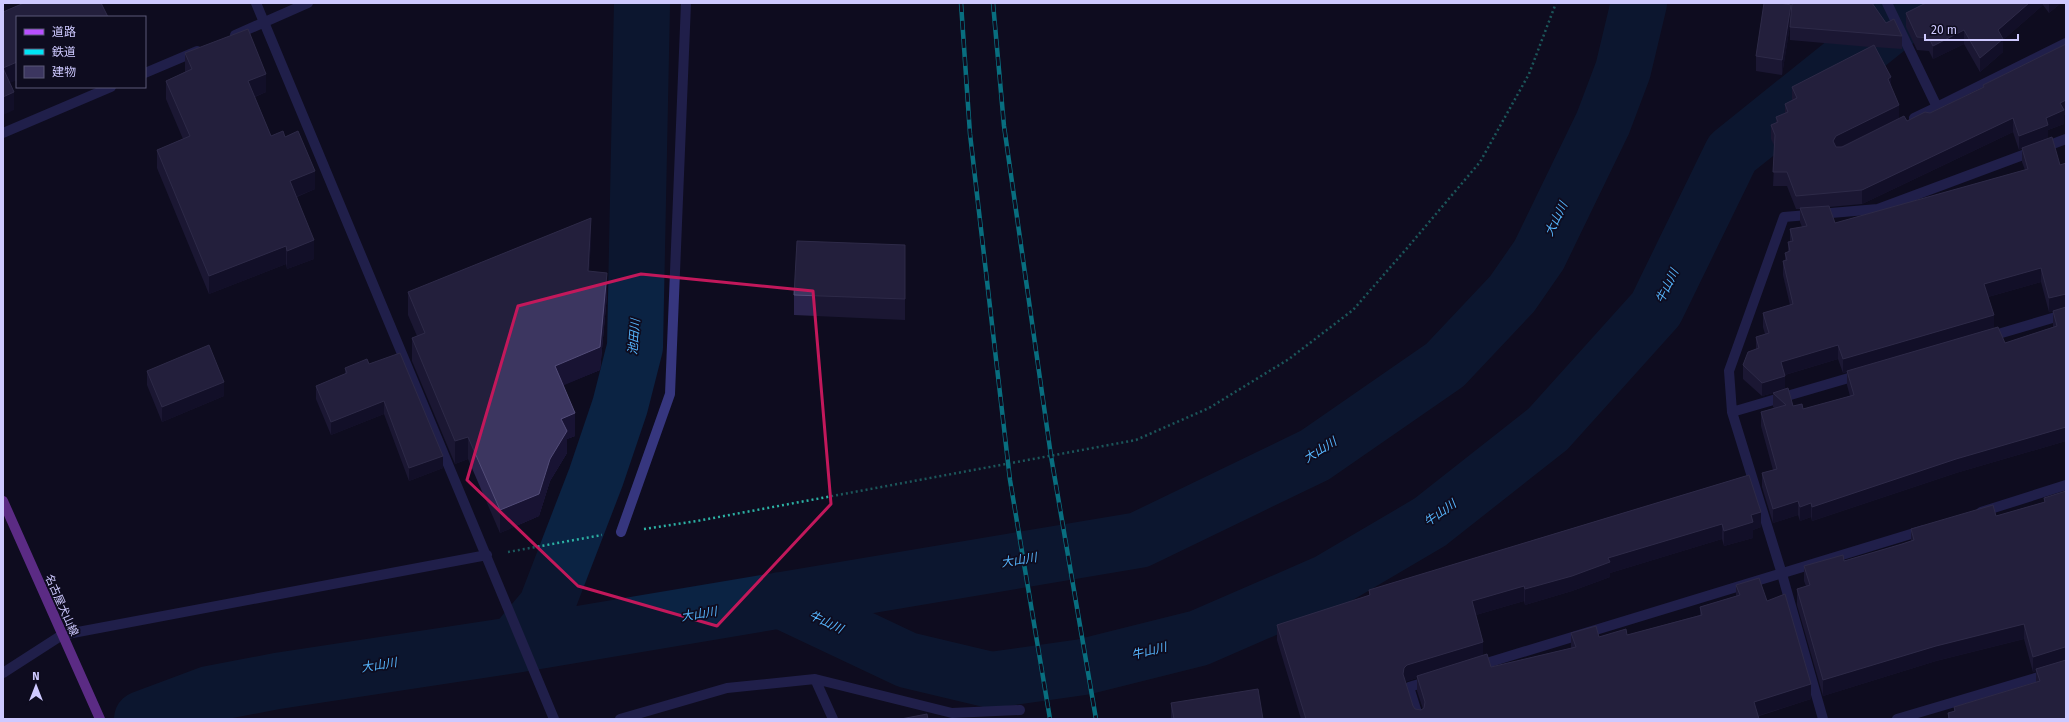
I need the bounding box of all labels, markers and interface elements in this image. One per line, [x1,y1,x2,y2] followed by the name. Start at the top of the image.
[16,16,146,88] legend
[1925,16,2018,42] scale bar
[1931,23,1957,37] text: 20 m
[52,25,76,39] text: 道路
[52,45,76,59] text: 鉄道
[52,65,76,79] text: 建物
[1542,198,1571,238] water label: 大山川
[1653,265,1682,305] water label: 牛山川
[625,316,643,356] water label: 池田川
[1301,433,1341,465] water label: 大山川
[1421,496,1460,529] water label: 牛山川
[1000,550,1040,570] water label: 大山川
[42,572,81,638] street label: 名古屋犬山線
[680,604,720,624] water label: 大山川
[807,608,847,637] water label: 牛山川
[1130,639,1170,662] water label: 牛山川
[360,655,400,675] water label: 大山川
[16,666,56,706] north arrow
[32,670,40,683] text: N

